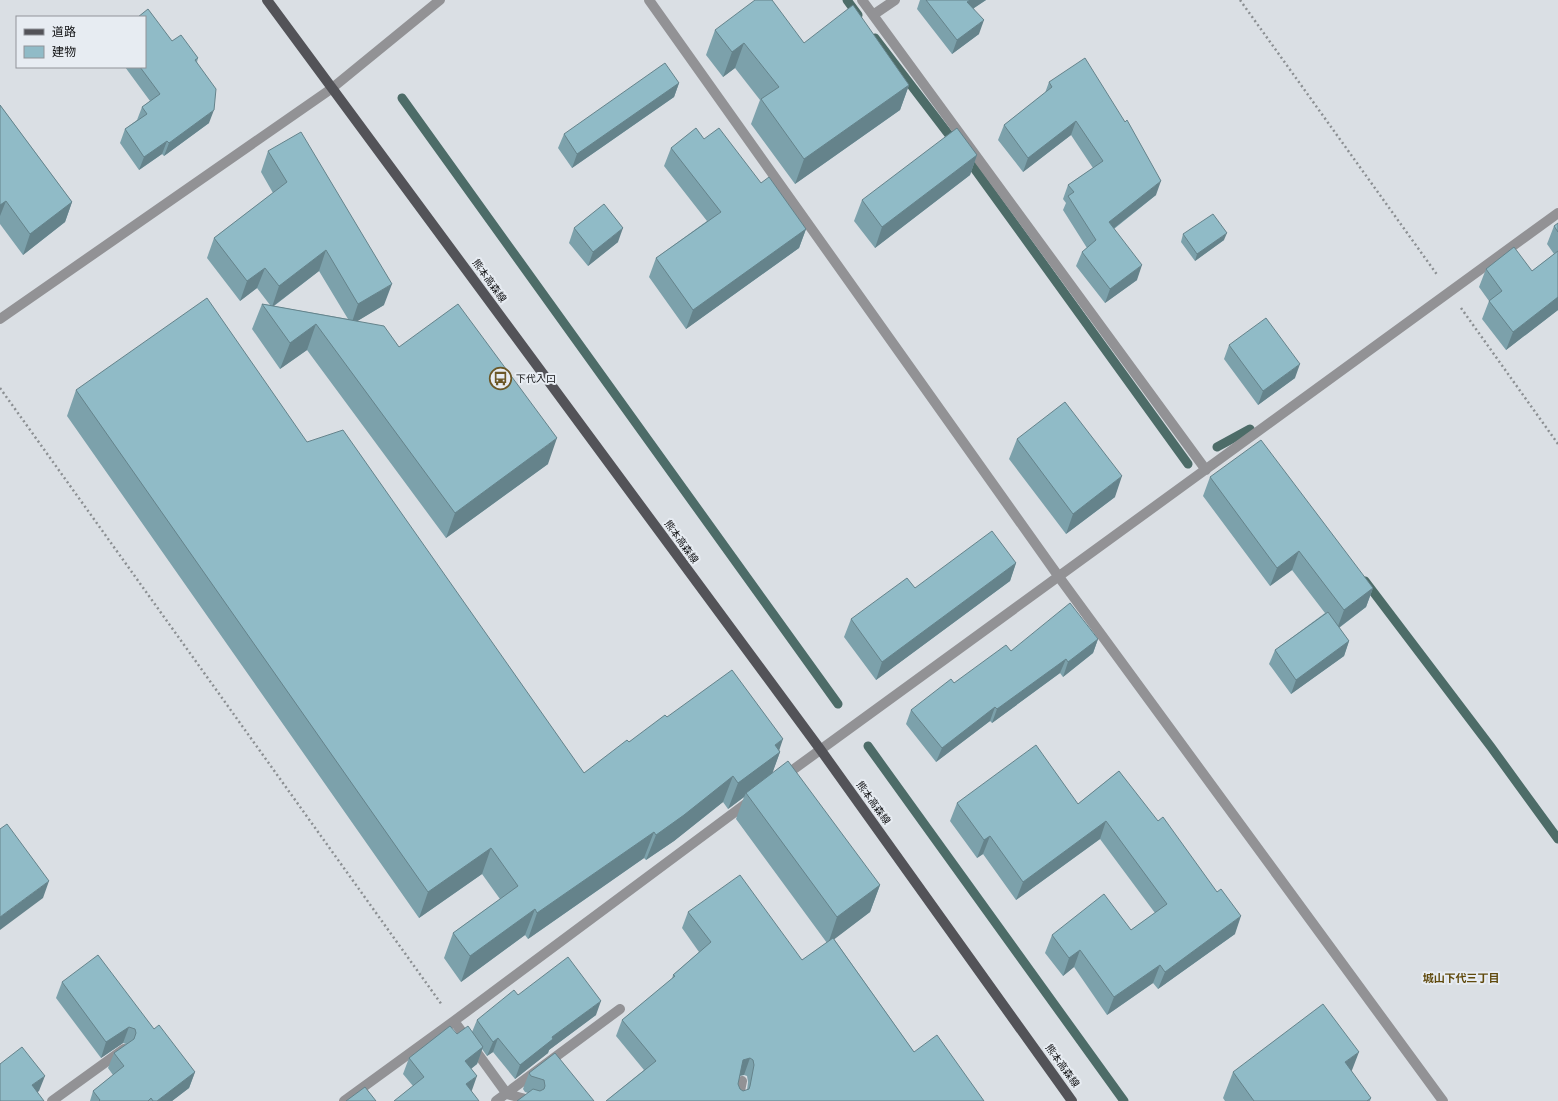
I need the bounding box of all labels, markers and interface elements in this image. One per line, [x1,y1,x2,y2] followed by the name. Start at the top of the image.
[16,16,146,68] legend
[52,25,76,39] text: 道路
[52,45,76,59] text: 建物
[469,257,509,305] street label: 熊本高森線
[487,366,513,392] bus stop icon: 下代入口
[516,373,556,385] place label: 下代入口
[661,518,701,566] street label: 熊本高森線
[853,779,893,827] street label: 熊本高森線
[1423,972,1500,985] district label: 城山下代三丁目
[1042,1042,1082,1090] street label: 熊本高森線

